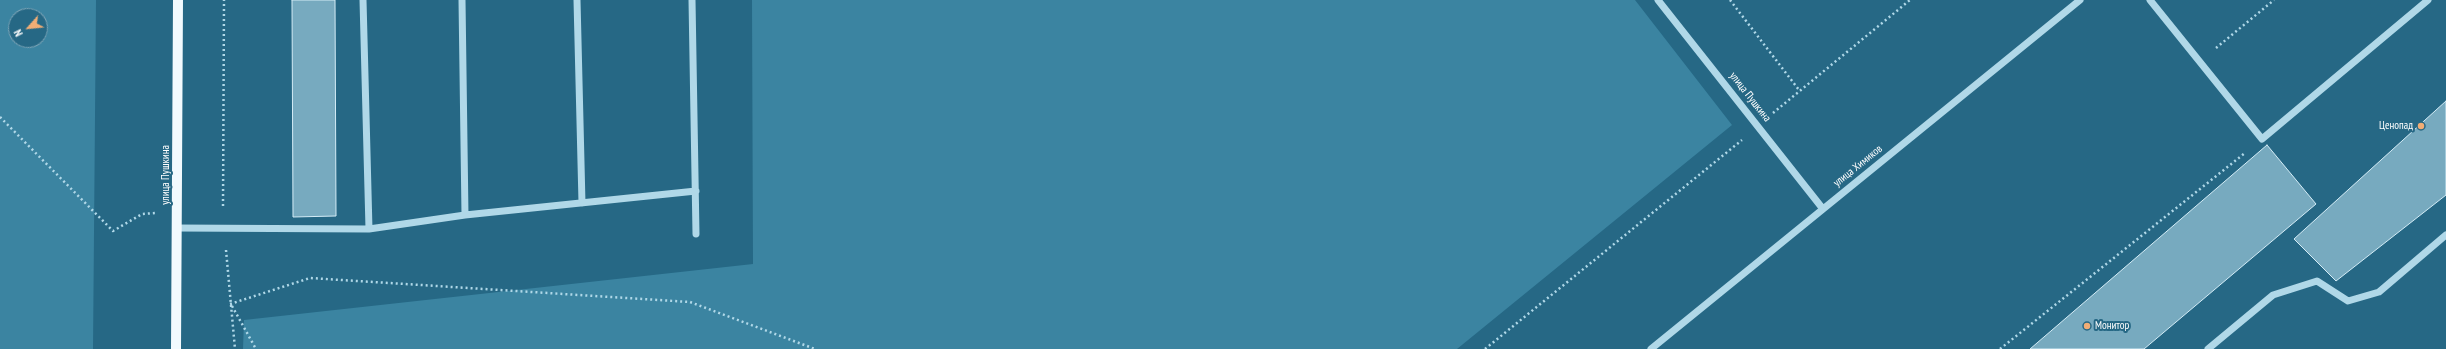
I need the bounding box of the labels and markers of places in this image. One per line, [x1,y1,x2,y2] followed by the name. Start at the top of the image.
[2379,119,2413,133] place label: Ценопад
[2416,121,2426,131] marker: Ценопад
[2095,319,2129,333] place label: Монитор
[2082,321,2092,331] marker: Монитор

